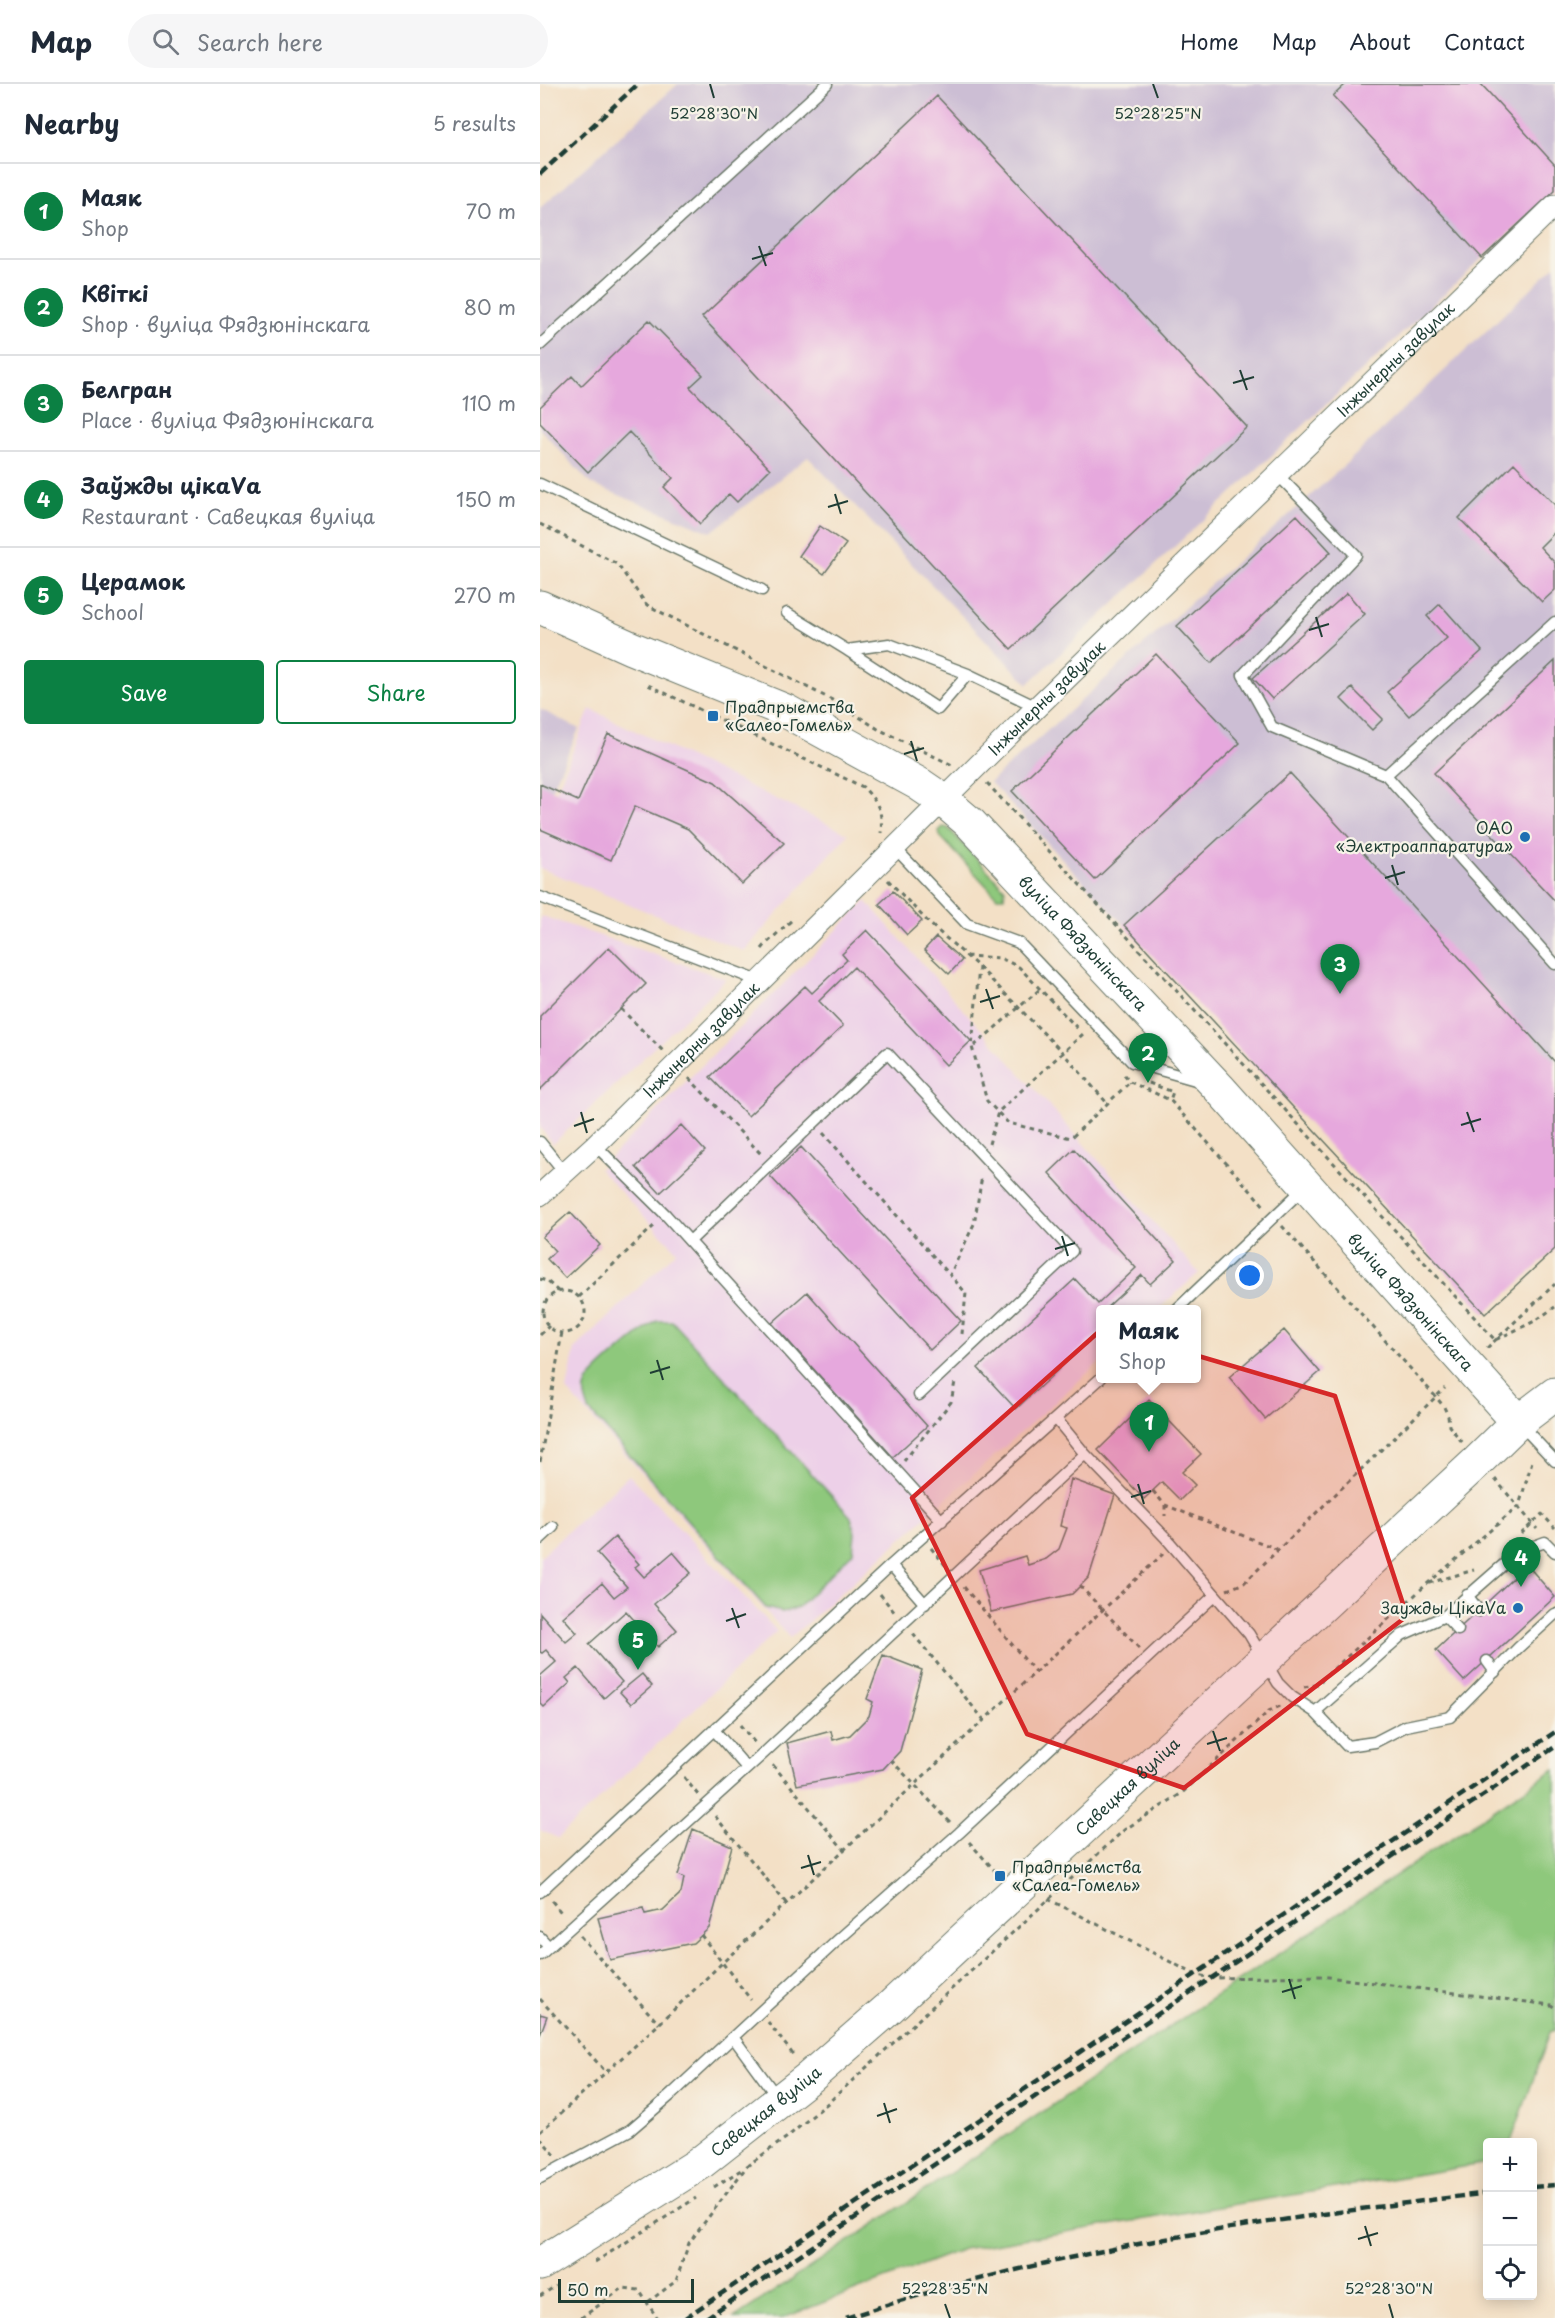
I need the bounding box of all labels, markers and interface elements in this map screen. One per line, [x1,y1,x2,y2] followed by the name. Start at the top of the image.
[128,14,548,68] search box
[30,20,92,63] text: Map
[149,25,182,58] icon: search
[197,25,323,58] text: Search here
[1180,25,1239,57] text: Home
[1272,25,1317,57] text: Map
[1350,25,1411,57] text: About
[1444,25,1525,57] text: Contact
[670,101,758,124] text: 52°28'30"N
[1114,101,1202,124] text: 52°28'25"N
[24,104,119,143] text: Nearby
[433,108,516,138] text: 5 results
[81,180,142,213] text: Маяк
[39,196,48,226] text: 1
[466,196,516,226] text: 70 m
[81,213,129,243] text: Shop
[81,276,149,309] text: Квіткі
[36,292,51,322] text: 2
[464,292,516,322] text: 80 m
[1331,296,1460,422] street label: Інжынерны завулак
[81,309,370,339] text: Shop · вуліца Фядзюнінскага
[81,372,172,405] text: Белгран
[37,388,50,418] text: 3
[462,388,516,418] text: 110 m
[81,405,374,435] text: Place · вуліца Фядзюнінскага
[81,468,261,501] text: Заўжды цікаVа
[37,484,50,514] text: 4
[456,484,516,514] text: 150 m
[81,501,375,531] text: Restaurant · Савецкая вуліца
[81,564,185,597] text: Церамок
[37,580,50,610] text: 5
[453,580,516,610] text: 270 m
[81,597,144,627] text: School
[982,634,1111,760] street label: Інжынерны завулак
[24,660,264,724] button: Save
[276,660,516,724] button: Share
[725,694,854,736] place label: Прадпрыемства «Салео-Гомель»
[706,709,720,723] marker: Прадпрыемства «Салео-Гомель»
[1336,815,1513,857] place label: ОАО «Электроаппаратура»
[1518,830,1532,844] marker: ОАО «Электроаппаратура»
[1014,869,1154,1016] street label: вуліца Фядзюнінскага
[1320,944,1360,994] pin: 3
[637,975,765,1102] street label: Інжынерны завулак
[1128,1034,1168,1083] pin: 2
[1343,1227,1480,1376] street label: вуліца Фядзюнінскага
[1235,1261,1264,1290] your location
[1096,1305,1201,1383] popup
[1118,1313,1179,1346] text: Маяк
[1118,1346,1166,1376] text: Shop
[1130,1402,1168,1452] pin: 1
[1502,1538,1540,1587] pin: 4
[1381,1595,1506,1619] place label: Заужды ЦікаVа
[1511,1601,1525,1615] marker: Заужды ЦікаVа
[618,1620,658,1670] pin: 5
[1069,1731,1184,1841] street label: Савецкая вуліца
[1012,1854,1141,1896] place label: Прадпрыемства «Салеа-Гомель»
[993,1869,1007,1883] marker: Прадпрыемства «Салеа-Гомель»
[705,2059,826,2162] street label: Савецкая вуліца
[1483,2138,1537,2300] map controls
[1483,2138,1537,2192] button: +
[1483,2192,1537,2246] button: −
[1483,2246,1537,2300] button: locate
[558,2276,694,2304] scale bar
[902,2276,988,2299] text: 52°28'35"N
[1345,2276,1433,2299] text: 52°28'30"N
[567,2277,608,2301] text: 50 m

